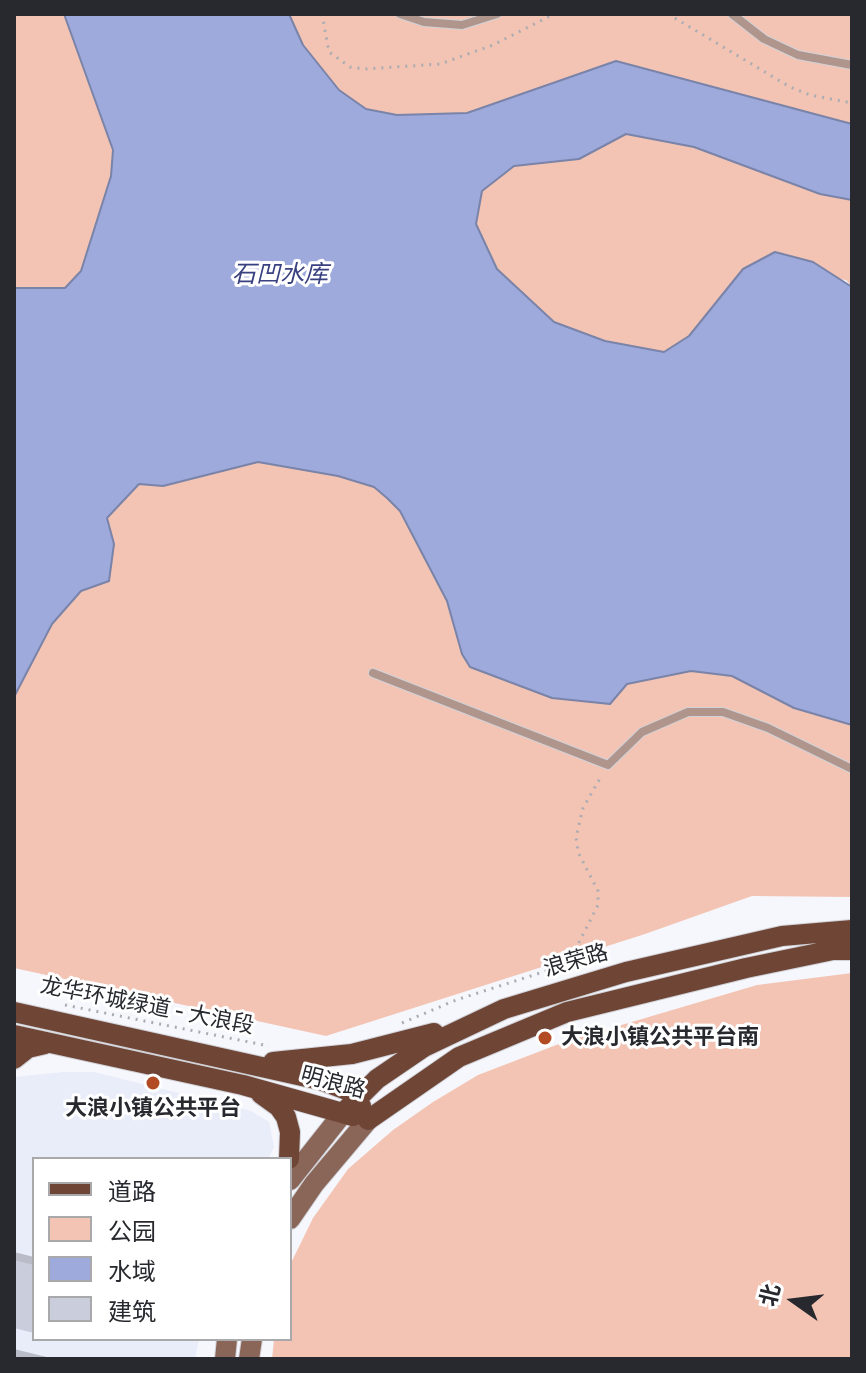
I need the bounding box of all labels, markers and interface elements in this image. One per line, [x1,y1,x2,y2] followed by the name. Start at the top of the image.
[232,261,328,289] water label: 石凹水库
[541,939,611,983] street label: 浪荣路
[38,972,256,1040] street label: 龙华环城绿道 - 大浪段
[561,1025,759,1051] place label: 大浪小镇公共平台南
[536,1029,554,1047] marker: 大浪小镇公共平台南
[298,1062,368,1104] street label: 明浪路
[144,1074,162,1092] marker: 大浪小镇公共平台
[65,1096,241,1122] place label: 大浪小镇公共平台
[32,1157,292,1341] legend
[108,1177,156,1206] text: 道路
[108,1217,156,1246] text: 公园
[108,1257,156,1286] text: 水域
[754,1261,834,1341] north arrow
[754,1281,786,1309] text: 北
[108,1297,156,1326] text: 建筑

